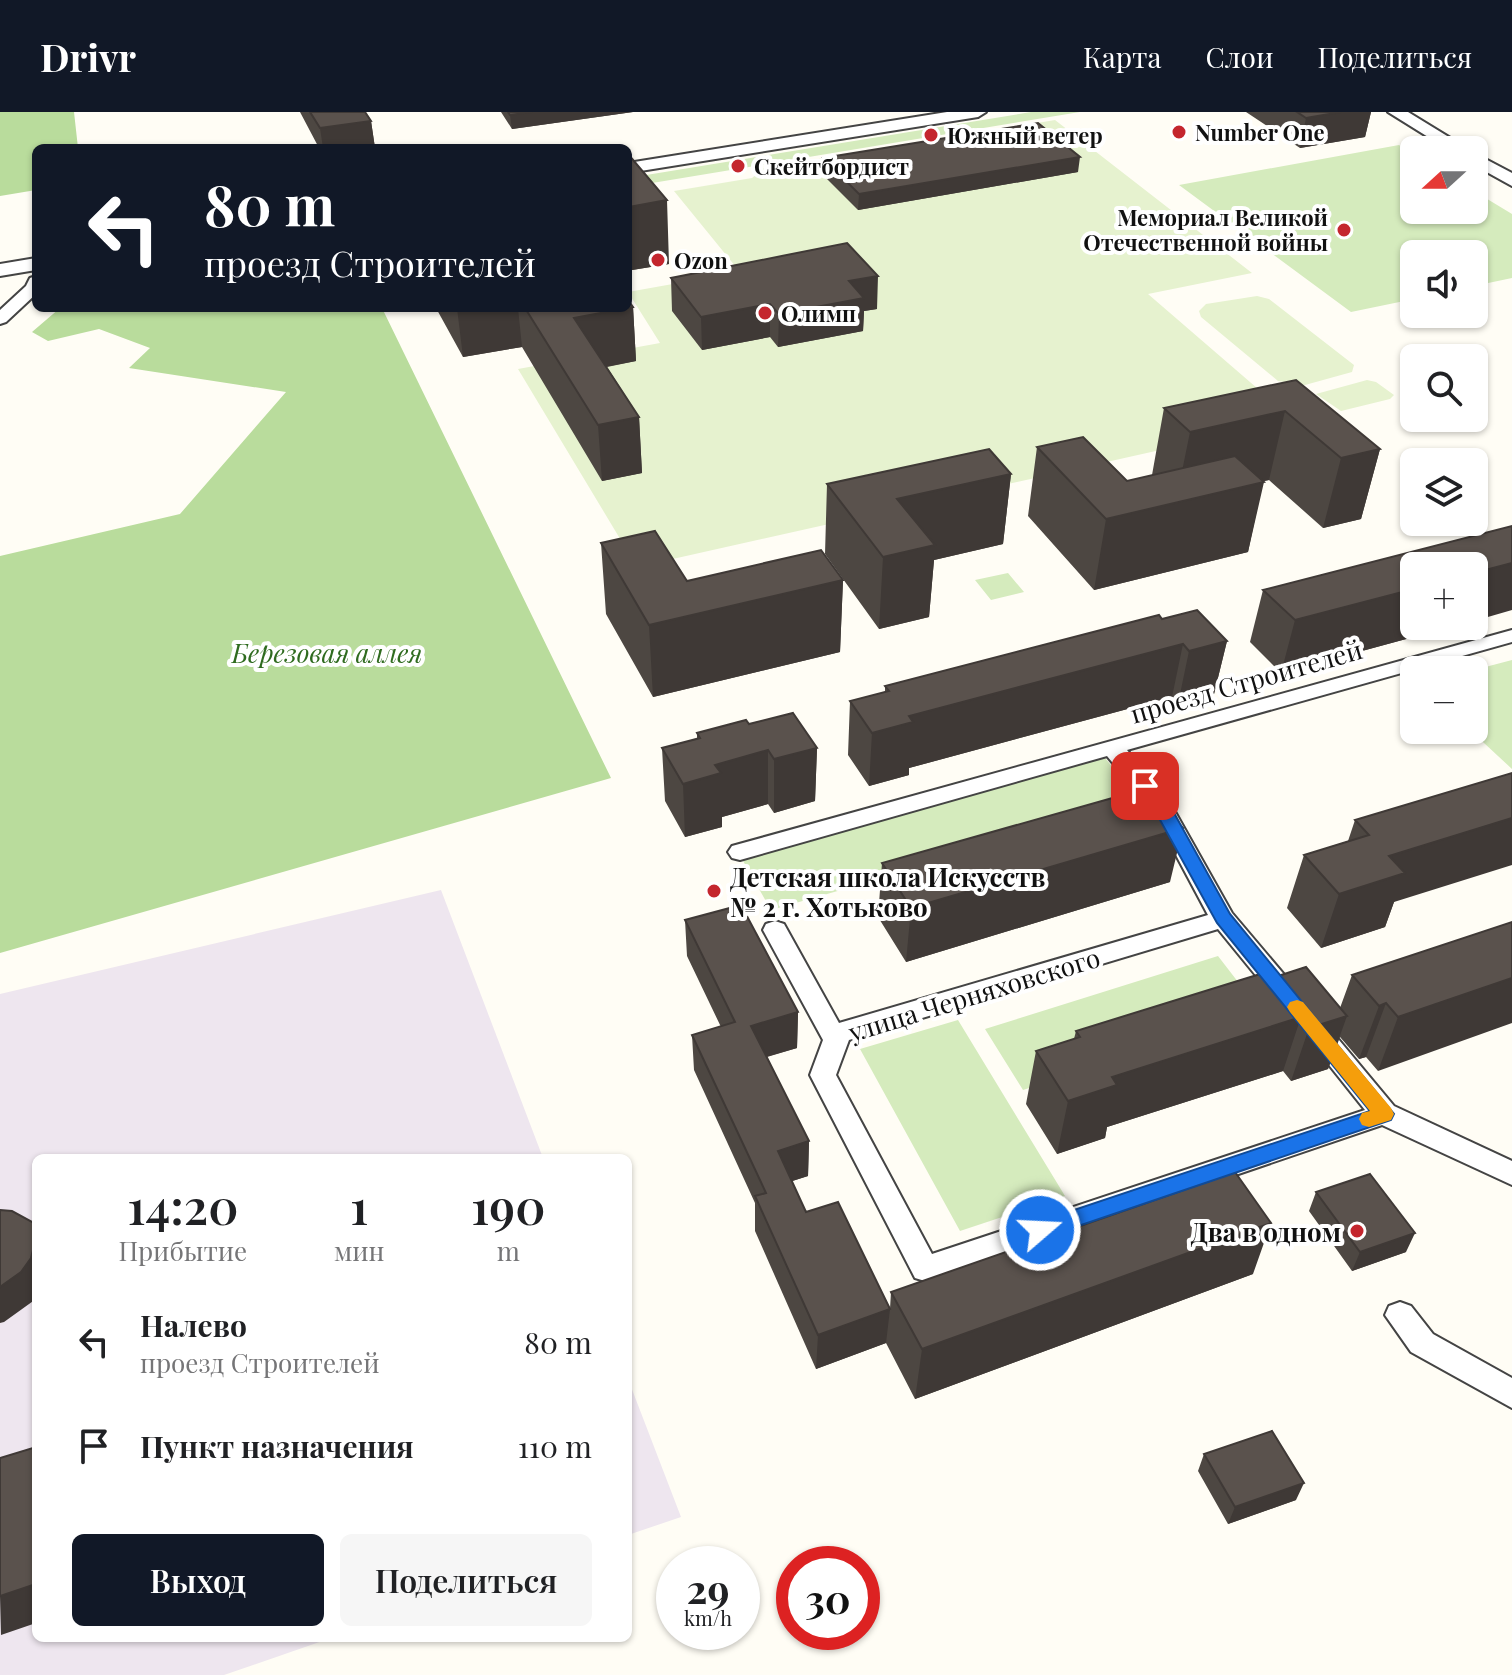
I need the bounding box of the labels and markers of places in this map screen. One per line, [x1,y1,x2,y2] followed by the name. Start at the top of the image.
[1195,117,1325,147] place label: Number One
[947,120,1103,150] place label: Южный ветер
[1170,123,1188,141] marker: Number One
[922,126,940,144] marker: Южный ветер
[754,151,909,181] place label: Скейтбордист
[729,157,747,175] marker: Скейтбордист
[1083,202,1328,257] place label: Мемориал Великой Отечественной войны
[1335,221,1353,239] marker: Мемориал Великой Отечественной войны
[674,245,728,275] place label: Ozon
[649,251,667,269] marker: Ozon
[781,298,856,328] place label: Олимп
[756,304,774,322] marker: Олимп
[1111,752,1179,820] pin
[730,859,1045,924] place label: Детская школа Искусств № 2 г. Хотьково
[705,882,723,900] marker: Детская школа Искусств № 2 г. Хотьково
[1191,1214,1341,1249] place label: Два в одном
[1348,1222,1366,1240] marker: Два в одном

